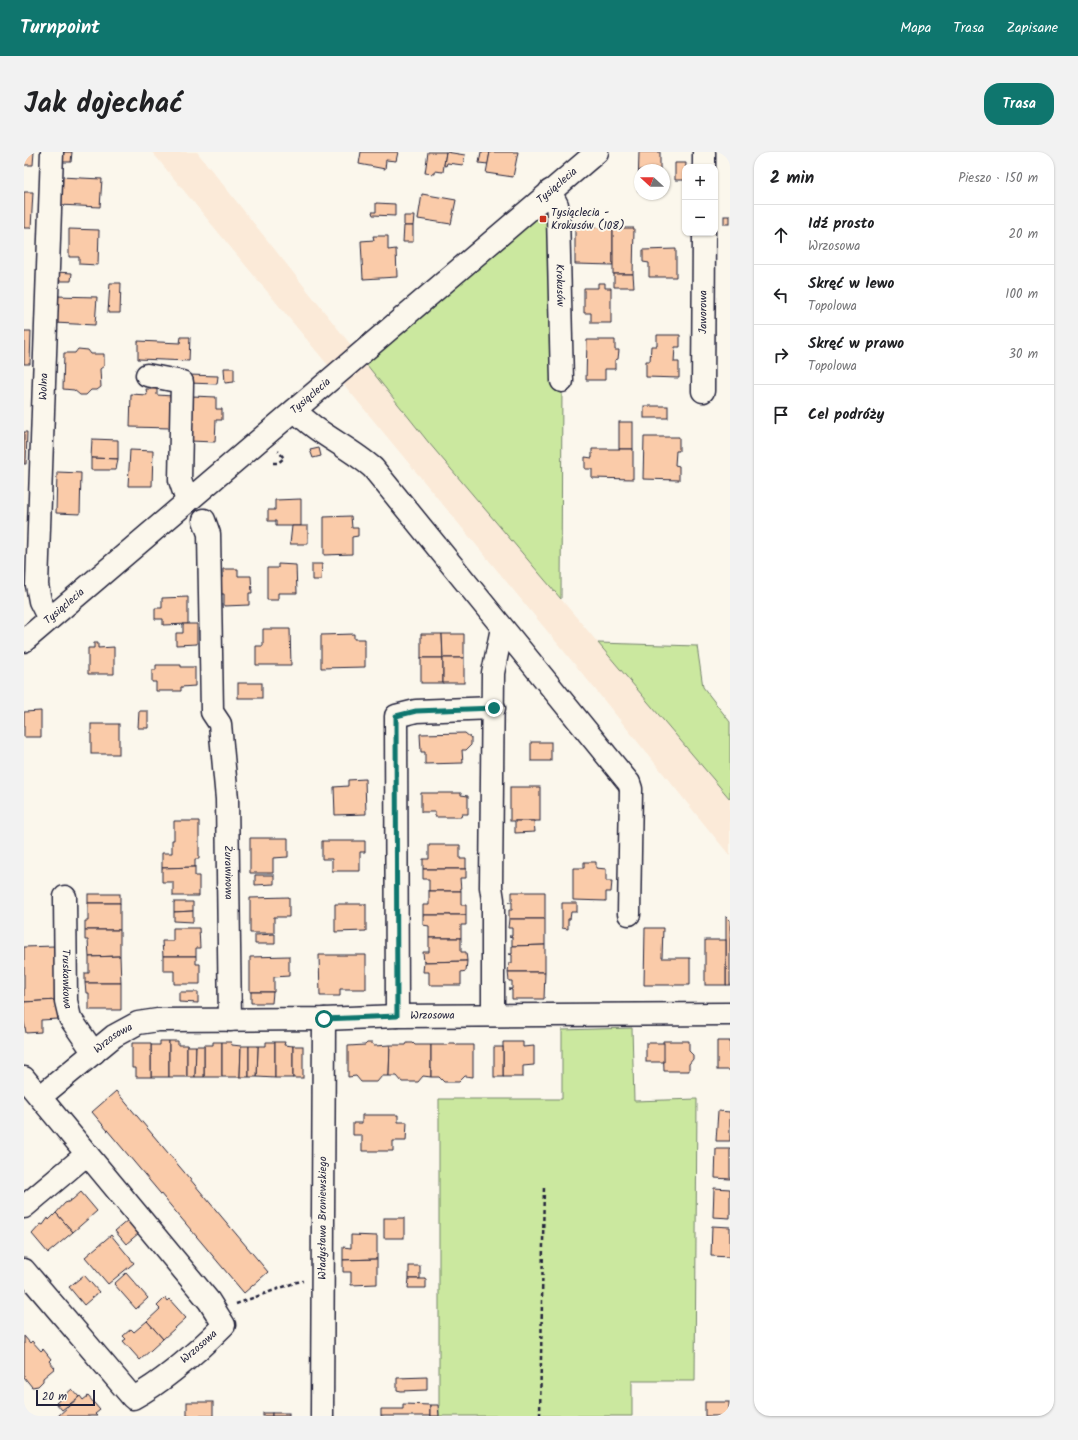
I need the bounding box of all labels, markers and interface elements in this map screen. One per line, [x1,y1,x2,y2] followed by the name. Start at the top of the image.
[20,13,100,43] text: Turnpoint
[900,17,931,39] text: Mapa
[953,17,984,39] text: Trasa
[1006,17,1058,39] text: Zapisane
[24,82,183,127] text: Jak dojechać
[984,83,1054,125] button: Trasa
[533,163,582,209] street label: Tysiąclecia
[634,164,670,200] north arrow
[682,164,718,236] map controls
[682,164,718,200] button: +
[770,165,814,192] text: 2 min
[958,168,1038,189] text: Pieszo · 150 m
[682,200,718,236] button: −
[551,204,625,235] place label: Tysiąclecia - Krokusów (108)
[808,212,874,236] text: Idź prosto
[538,214,548,224] marker: Tysiąclecia - Krokusów (108)
[770,224,792,246] icon: ahead
[1008,224,1038,245] text: 20 m
[808,236,860,257] text: Wrzosowa
[550,264,569,307] street label: Krokusów
[808,272,894,296] text: Skręć w lewo
[770,284,792,306] icon: left
[1005,284,1038,305] text: 100 m
[694,290,713,334] street label: Jaworowa
[808,296,857,317] text: Topolowa
[808,332,904,356] text: Skręć w prawo
[770,344,792,366] icon: right
[1009,344,1038,365] text: 30 m
[808,356,857,377] text: Topolowa
[34,373,53,400] street label: Wolna
[286,374,335,419] street label: Tysiąclecia
[808,403,884,427] text: Cel podróży
[770,404,792,426] icon: arrive
[40,584,89,629] street label: Tysiąclecia
[485,699,503,717] route end
[219,845,237,900] street label: Żurawinowa
[57,949,77,1011] street label: Truskawkowa
[410,1007,455,1025] street label: Wrzosowa
[315,1010,333,1028] route start
[90,1018,136,1058] street label: Wrzosowa
[314,1156,332,1280] street label: Władysława Broniewskiego
[176,1326,222,1368] street label: Wrzosowa
[36,1388,95,1407] scale bar
[42,1388,67,1406] text: 20 m

